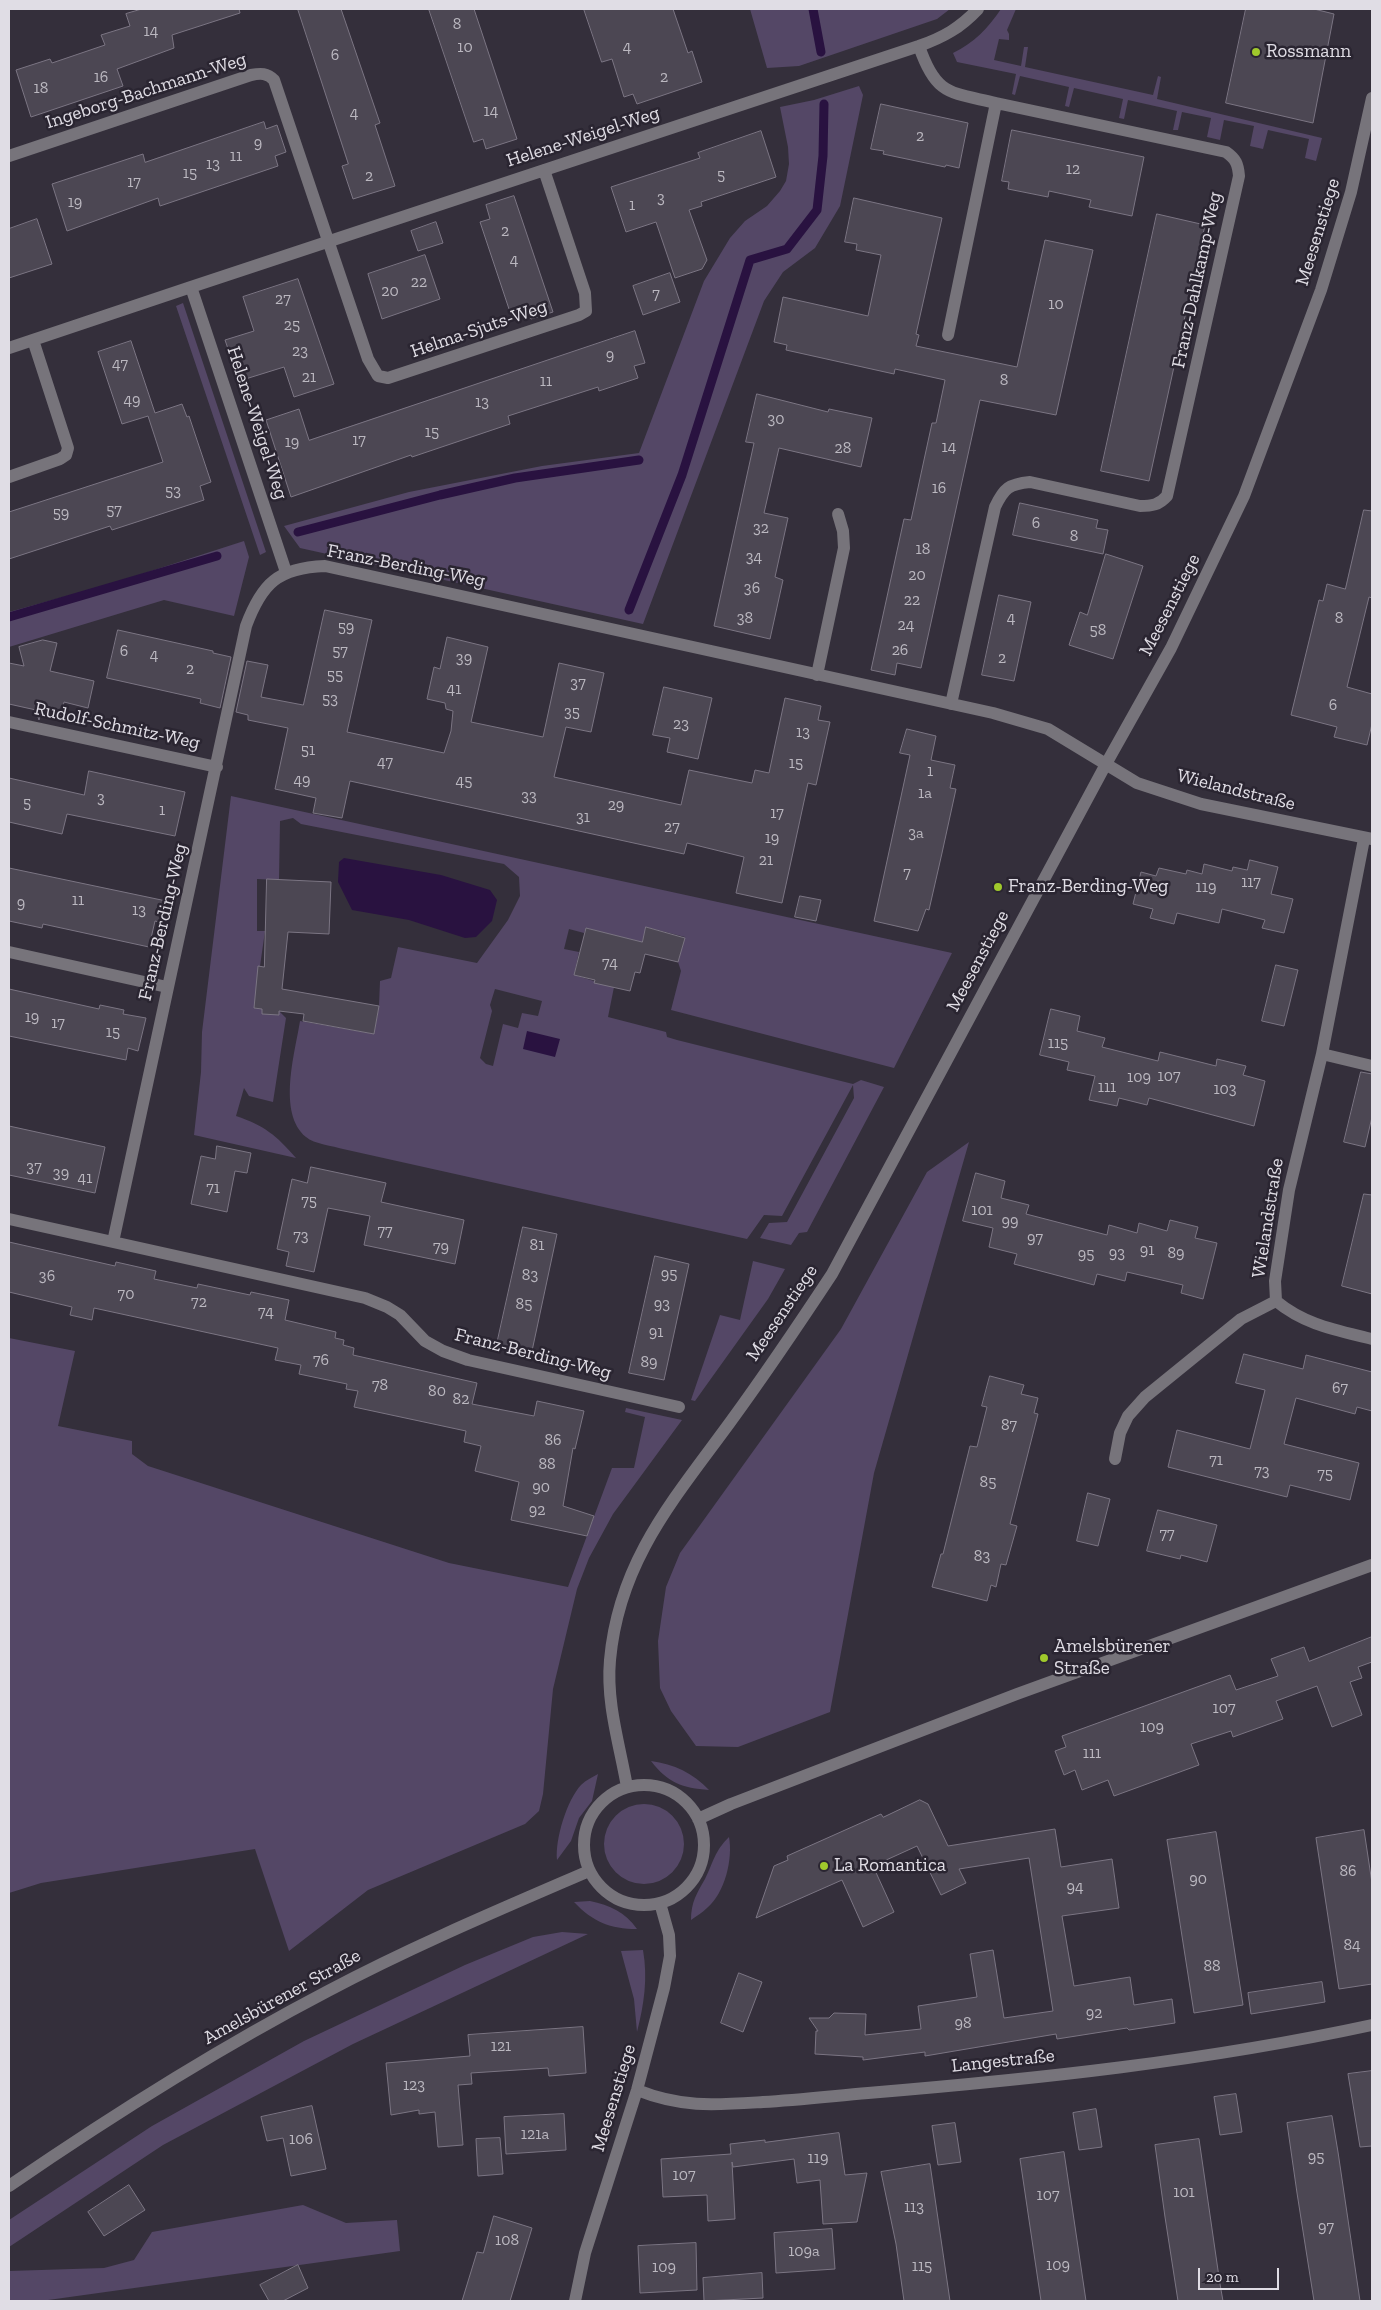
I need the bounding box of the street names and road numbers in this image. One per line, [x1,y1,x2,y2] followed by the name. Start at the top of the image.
[43,48,249,134] street label: Ingeborg-Bachmann-Weg
[504,102,662,172] street label: Helene-Weigel-Weg
[1291,175,1345,289] street label: Meesenstiege
[1167,190,1227,370] street label: Franz-Dahlkamp-Weg
[408,295,550,363] street label: Helma-Sjuts-Weg
[222,344,292,502] street label: Helene-Weigel-Weg
[325,539,487,593] street label: Franz-Berding-Weg
[1135,550,1205,660] street label: Meesenstiege
[32,697,202,755] street label: Rudolf-Schmitz-Weg
[1175,764,1297,816] street label: Wielandstraße
[134,841,192,1003] street label: Franz-Berding-Weg
[942,907,1014,1015] street label: Meesenstiege
[1247,1156,1289,1280] street label: Wielandstraße
[741,1260,823,1366] street label: Meesenstiege
[452,1324,614,1384] street label: Franz-Berding-Weg
[199,1944,365,2050] street label: Amelsbürener Straße
[587,2041,641,2155] street label: Meesenstiege
[950,2044,1056,2078] street label: Langestraße

